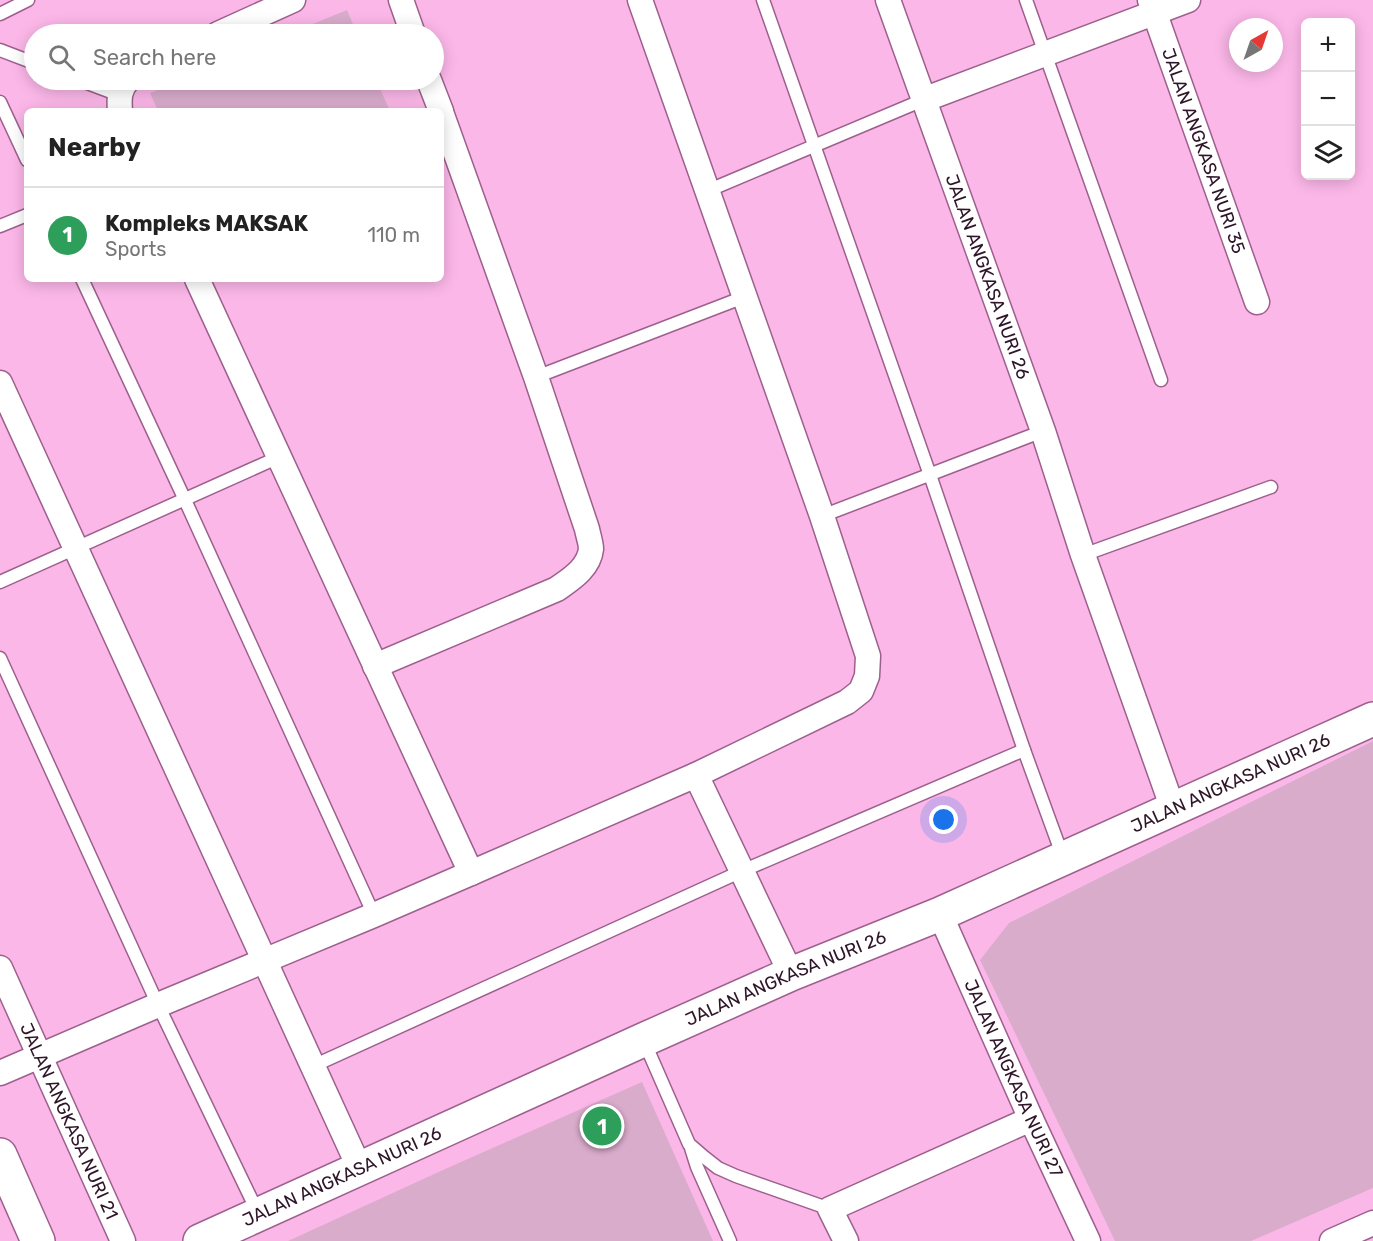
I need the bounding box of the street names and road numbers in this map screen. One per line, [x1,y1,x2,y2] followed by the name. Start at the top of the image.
[1157,45,1250,256] street label: JALAN ANGKASA NURI 35
[941,171,1034,382] street label: JALAN ANGKASA NURI 26
[1128,729,1334,837] street label: JALAN ANGKASA NURI 26
[682,926,889,1031] street label: JALAN ANGKASA NURI 26
[959,976,1068,1181] street label: JALAN ANGKASA NURI 27
[15,1020,123,1223] street label: JALAN ANGKASA NURI 21
[239,1122,445,1231] street label: JALAN ANGKASA NURI 26

